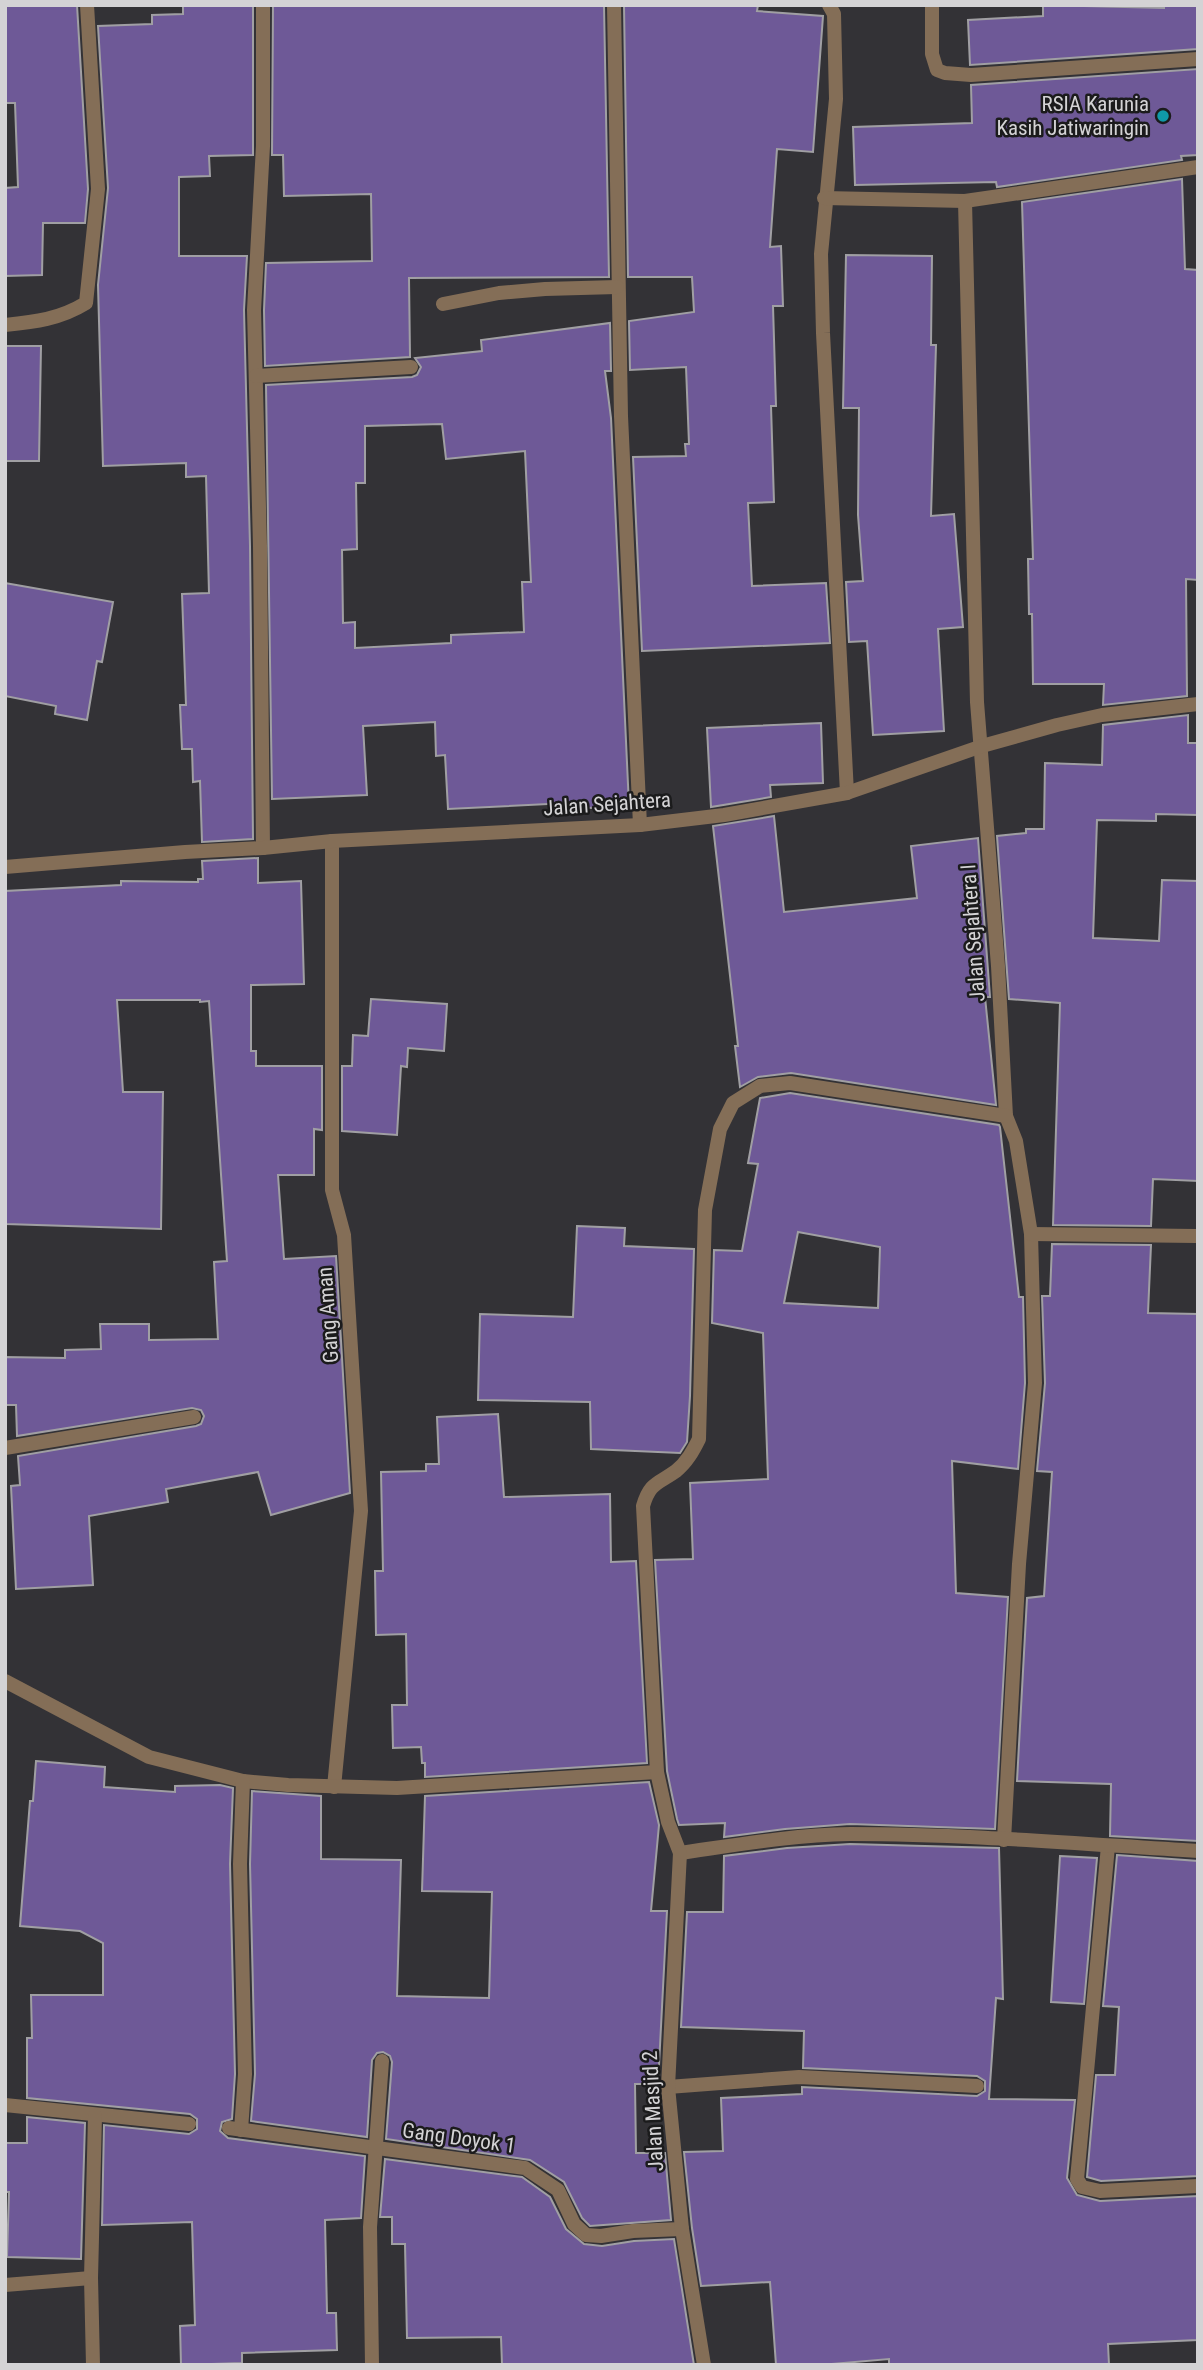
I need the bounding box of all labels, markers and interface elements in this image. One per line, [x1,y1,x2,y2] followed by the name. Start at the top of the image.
[996,92,1149,140] place label: RSIA Karunia Kasih Jatiwaringin
[1155,108,1171,124] marker: RSIA Karunia Kasih Jatiwaringin
[542,788,672,820] street label: Jalan Sejahtera
[956,863,990,1003] street label: Jalan Sejahtera I
[313,1266,343,1364] street label: Gang Aman
[638,2050,668,2172] street label: Jalan Masjid 2
[401,2118,517,2158] street label: Gang Doyok 1

